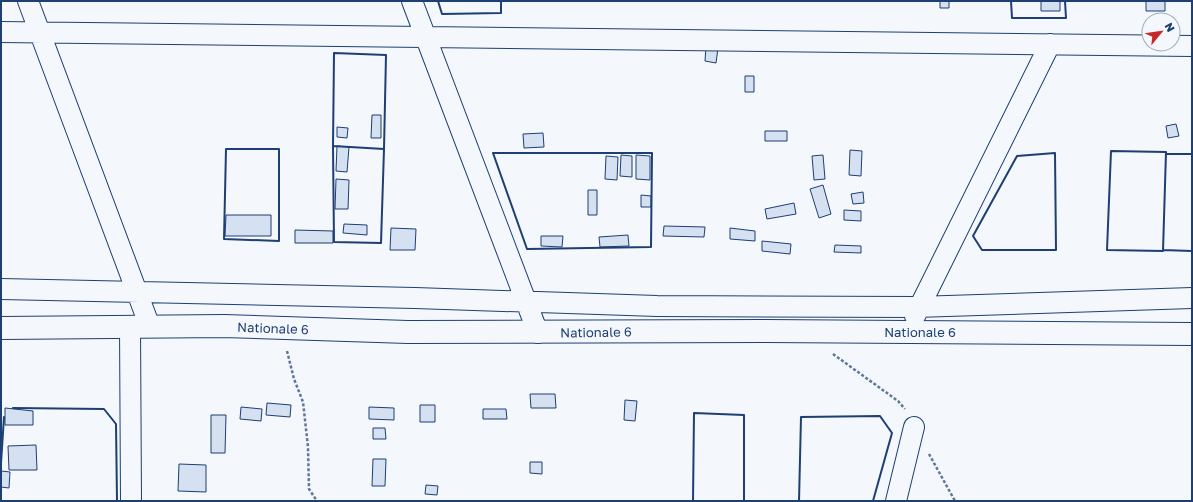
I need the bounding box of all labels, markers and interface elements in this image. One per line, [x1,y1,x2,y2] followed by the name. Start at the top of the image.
[1141,12,1181,52] north arrow
[1162,20,1178,34] text: N
[237,319,309,337] street label: Nationale 6
[560,323,632,341] street label: Nationale 6
[884,324,956,340] street label: Nationale 6

